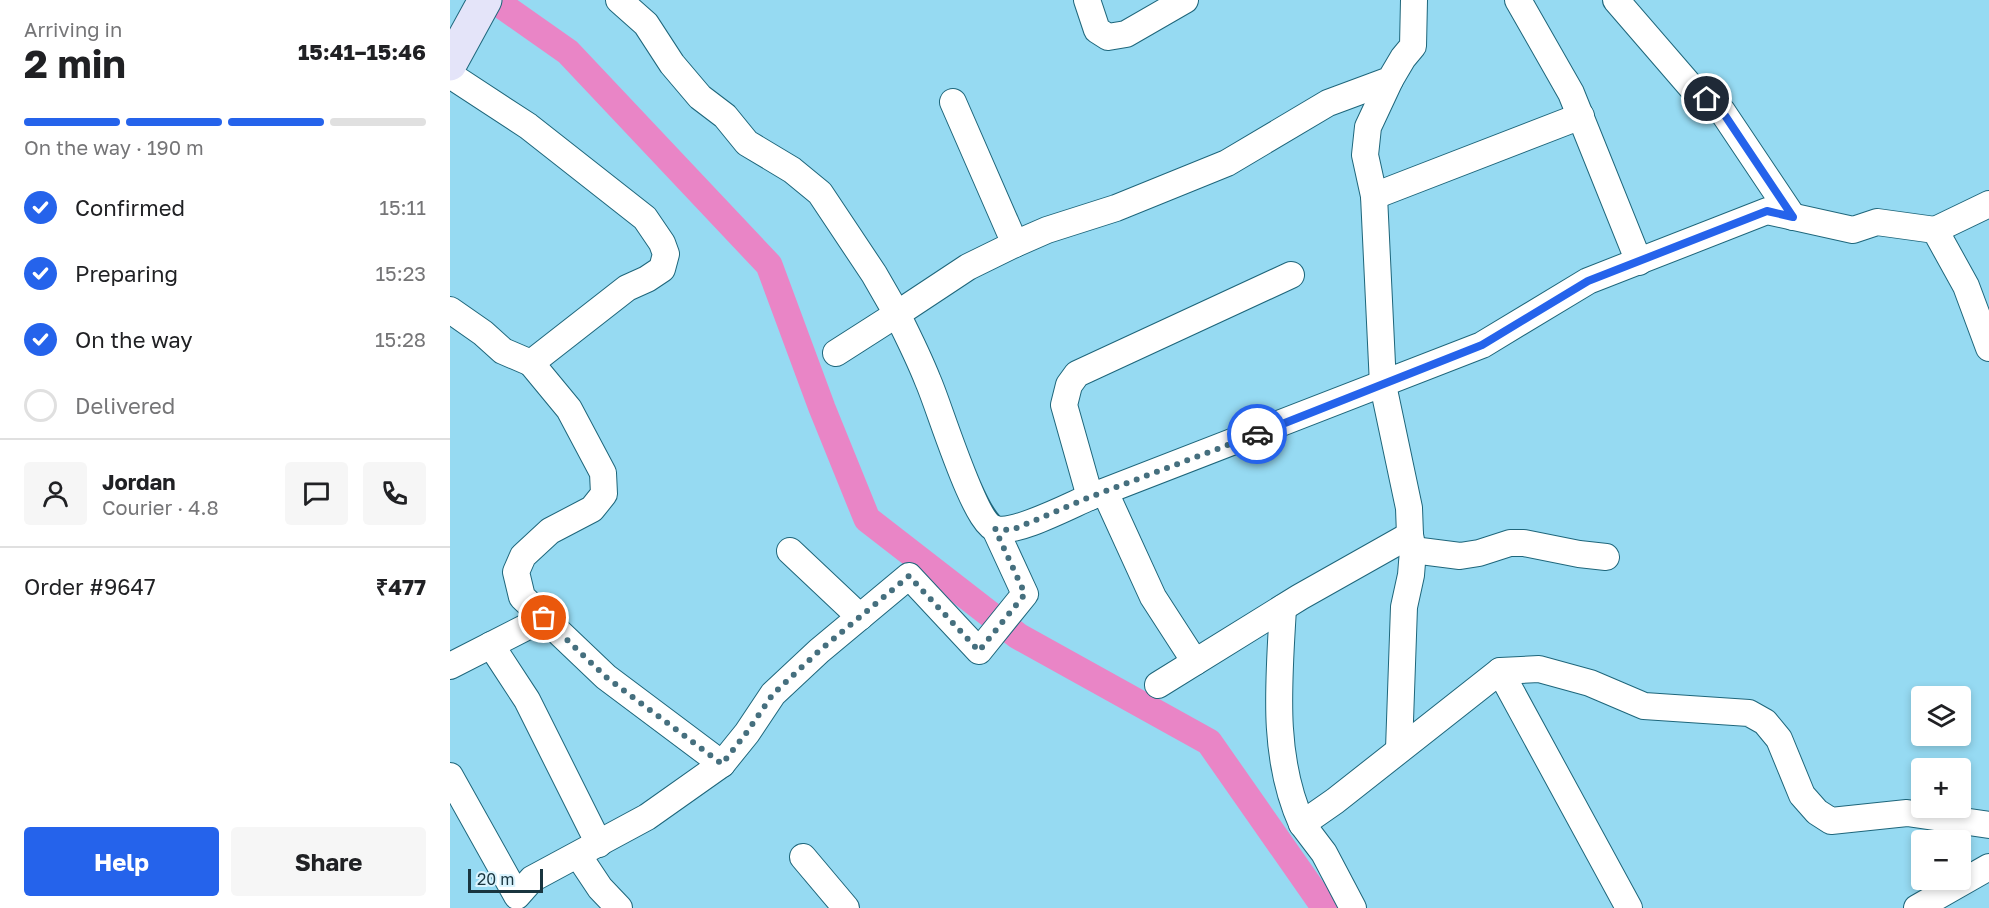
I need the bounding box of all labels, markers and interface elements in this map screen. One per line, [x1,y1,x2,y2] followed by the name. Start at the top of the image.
[24,17,122,41] text: Arriving in
[298,38,426,65] text: 15:41–15:46
[24,40,126,87] text: 2 min
[1681,73,1732,124] pin
[1690,82,1723,115] icon: home
[24,135,204,159] text: On the way · 190 m
[24,191,57,224] icon: check
[75,194,185,221] text: Confirmed
[379,195,426,219] text: 15:11
[24,257,57,290] icon: check
[75,260,178,287] text: Preparing
[375,261,426,285] text: 15:23
[24,323,57,356] icon: check
[75,326,193,353] text: On the way
[375,327,426,351] text: 15:28
[75,392,175,419] text: Delivered
[1227,404,1287,464] courier
[1241,418,1274,451] icon: car
[24,462,87,525] button: person
[285,462,348,525] button: chat
[363,462,426,525] button: phone
[102,468,176,495] text: Jordan
[102,495,219,519] text: Courier · 4.8
[24,573,156,600] text: Order #9647
[376,573,426,600] text: ₹477
[518,592,569,643] pin
[527,601,560,634] icon: bag
[1911,686,1971,890] map controls
[1911,686,1971,746] button: layers
[1911,758,1971,818] button: +
[24,827,219,896] button: Help
[231,827,426,896] button: Share
[1911,830,1971,890] button: −
[468,866,543,894] scale bar
[477,869,514,889] text: 20 m

